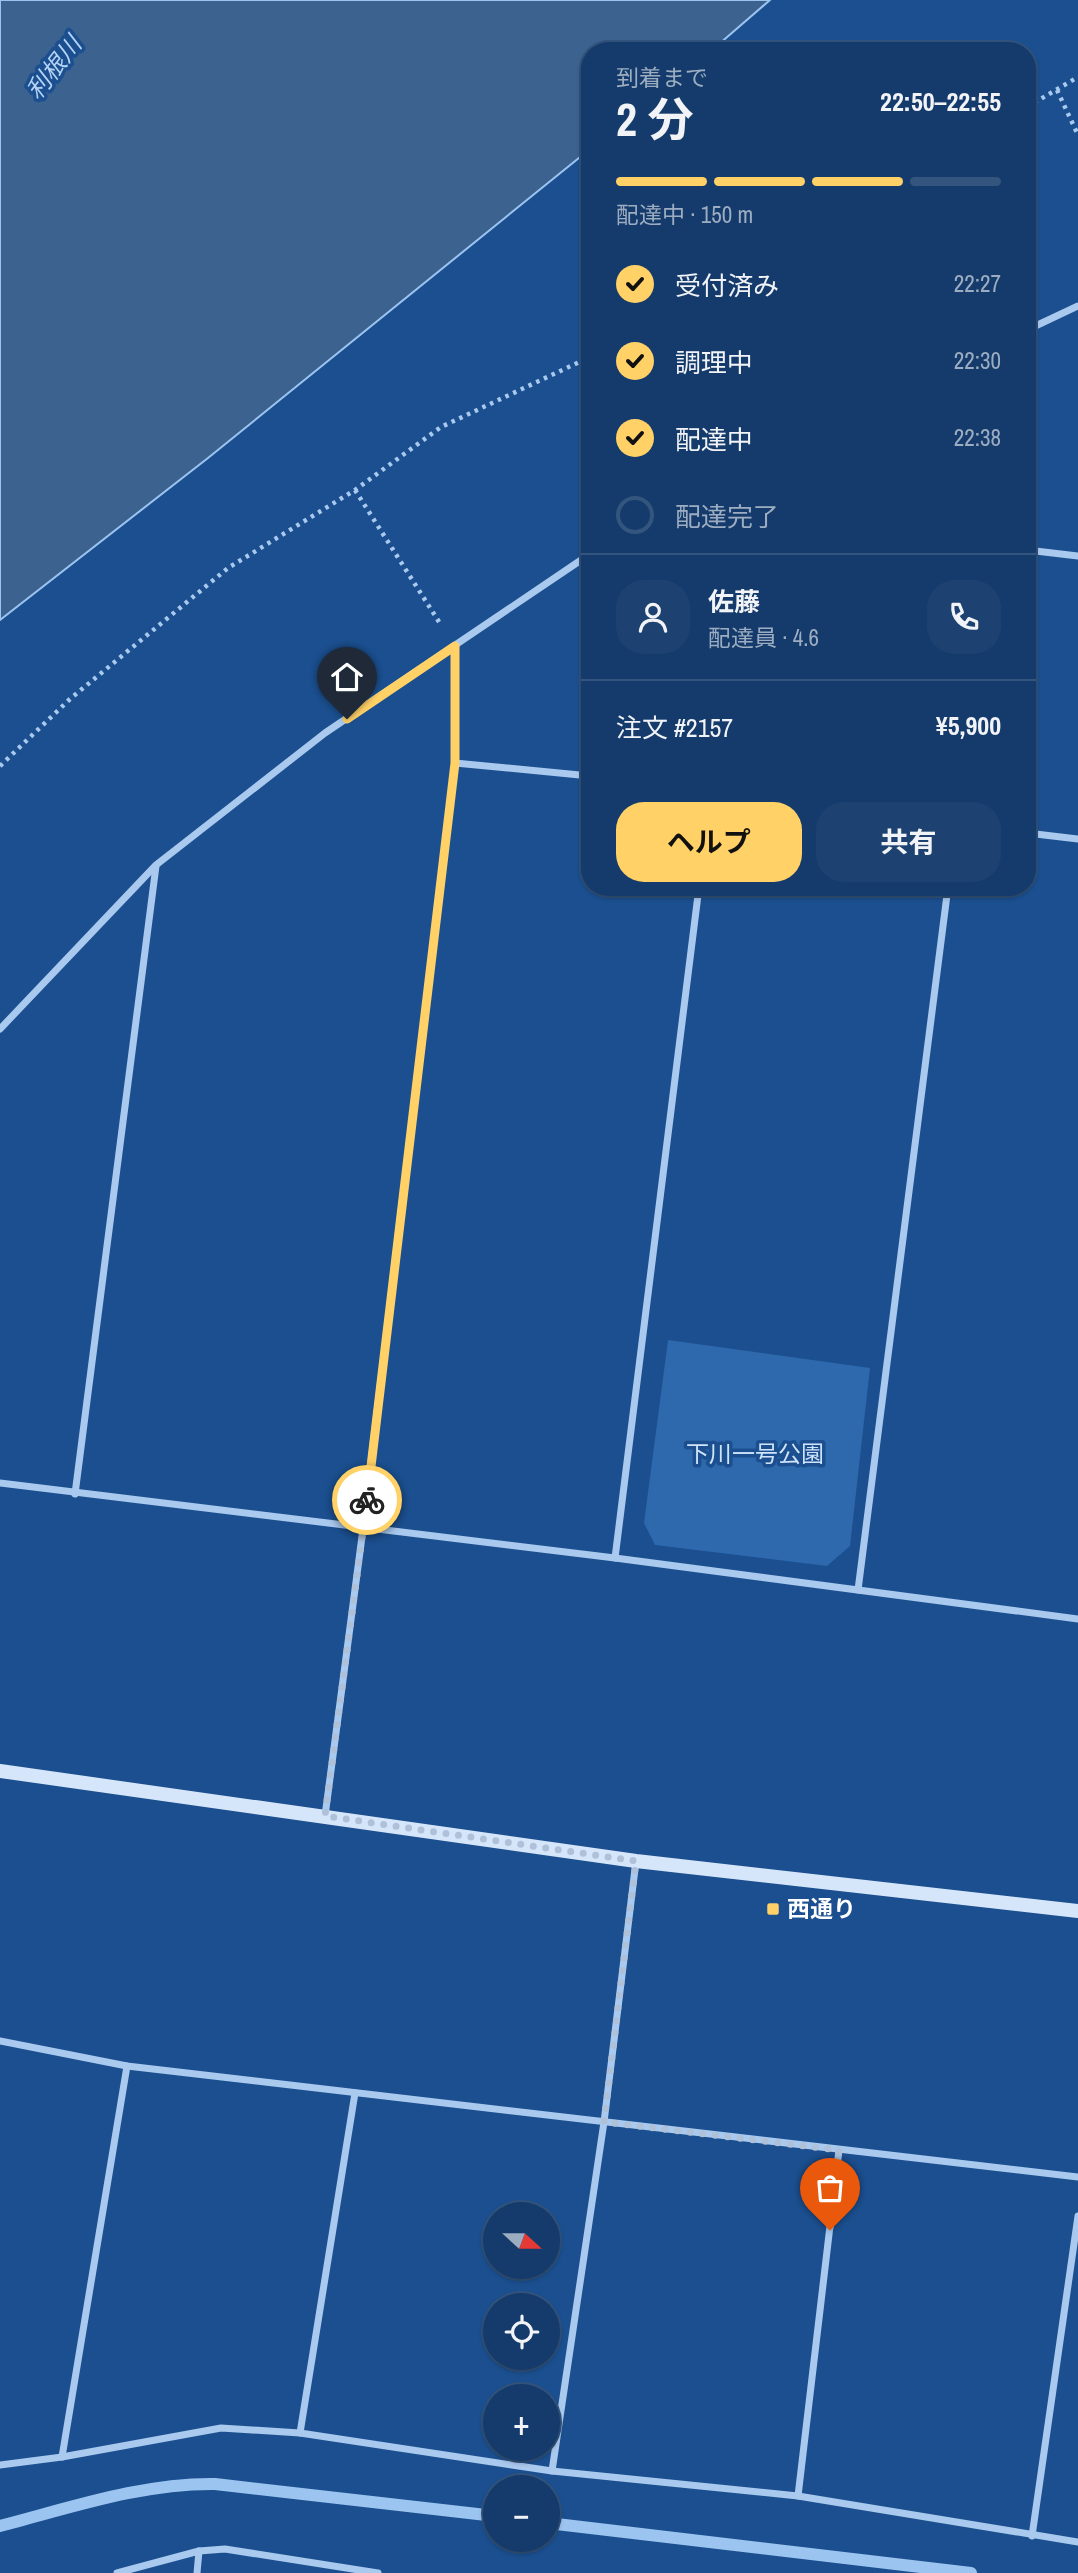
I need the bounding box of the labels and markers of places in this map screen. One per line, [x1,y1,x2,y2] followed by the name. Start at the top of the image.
[317,647,377,719] pin
[787,1893,856,1924] place label: 西通り
[765,1901,781,1917] marker: 西通り
[800,2158,860,2230] pin

